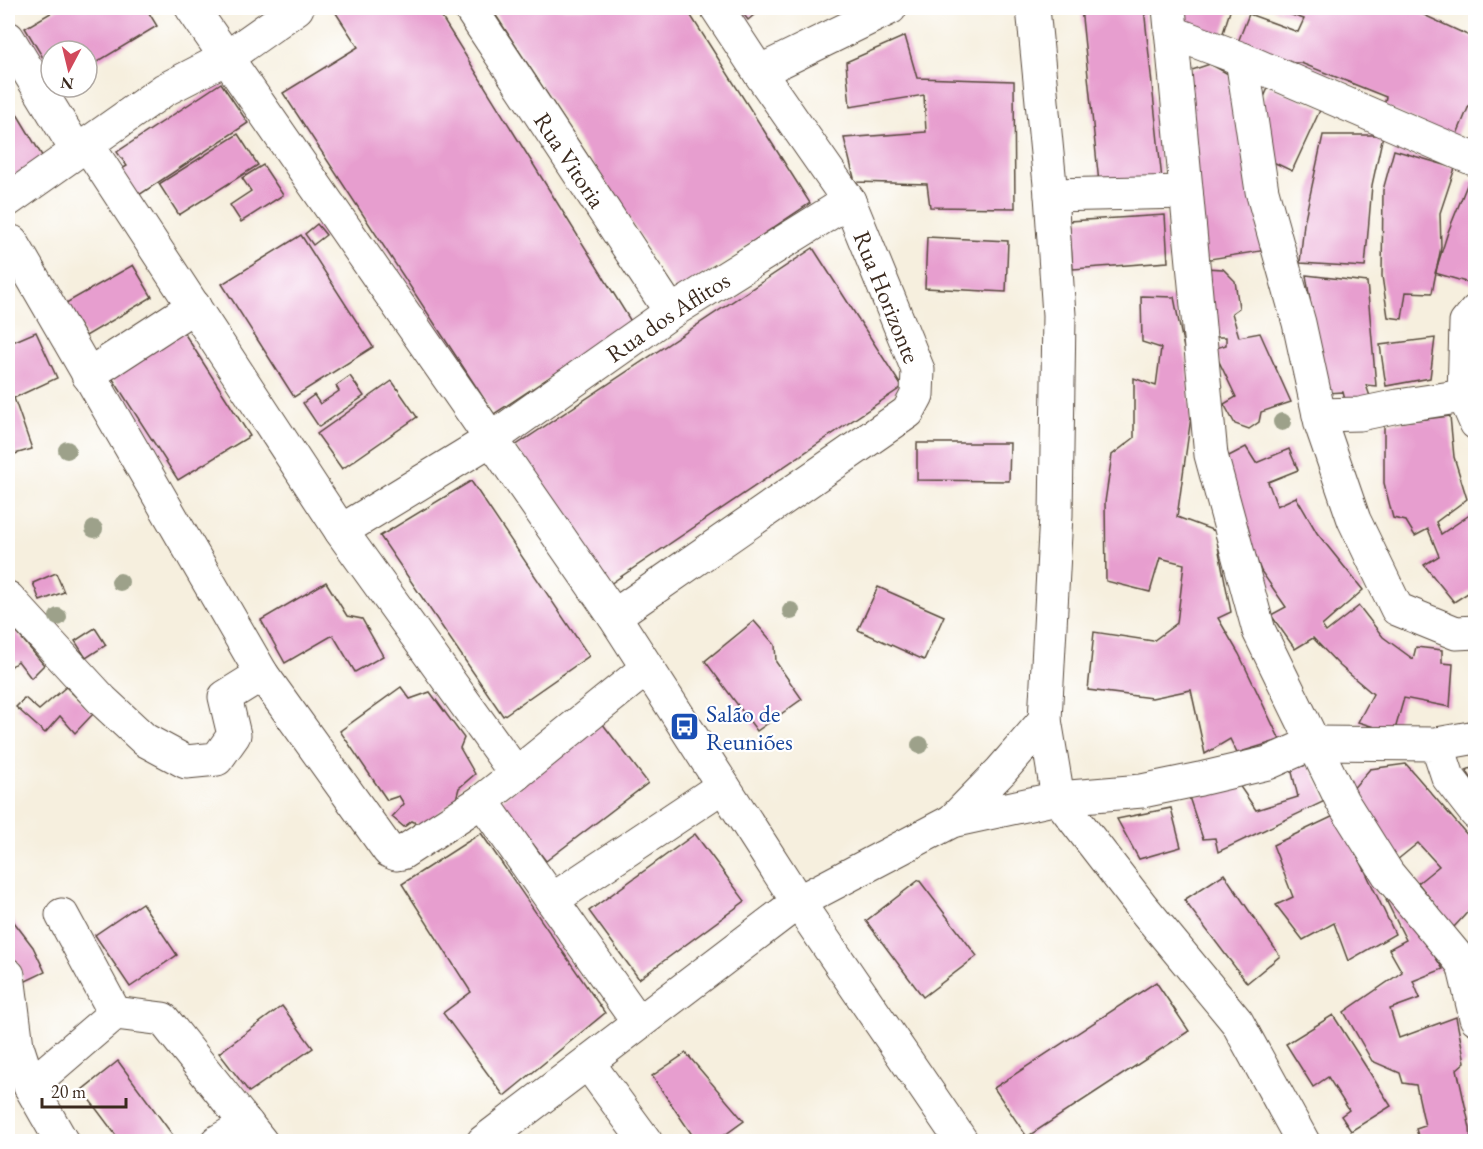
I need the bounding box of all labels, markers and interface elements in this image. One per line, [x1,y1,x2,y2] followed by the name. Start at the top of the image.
[39,39,99,99] north arrow
[59,72,75,95] text: N
[527,106,614,214] street label: Rua Vitoria
[846,226,928,368] street label: Rua Horizonte
[600,264,735,369] street label: Rua dos Aflitos
[706,698,793,757] place label: Salão de Reuniões
[669,711,701,743] bus stop icon: Salão de Reuniões
[42,1071,126,1109] scale bar
[51,1080,86,1103] text: 20 m

